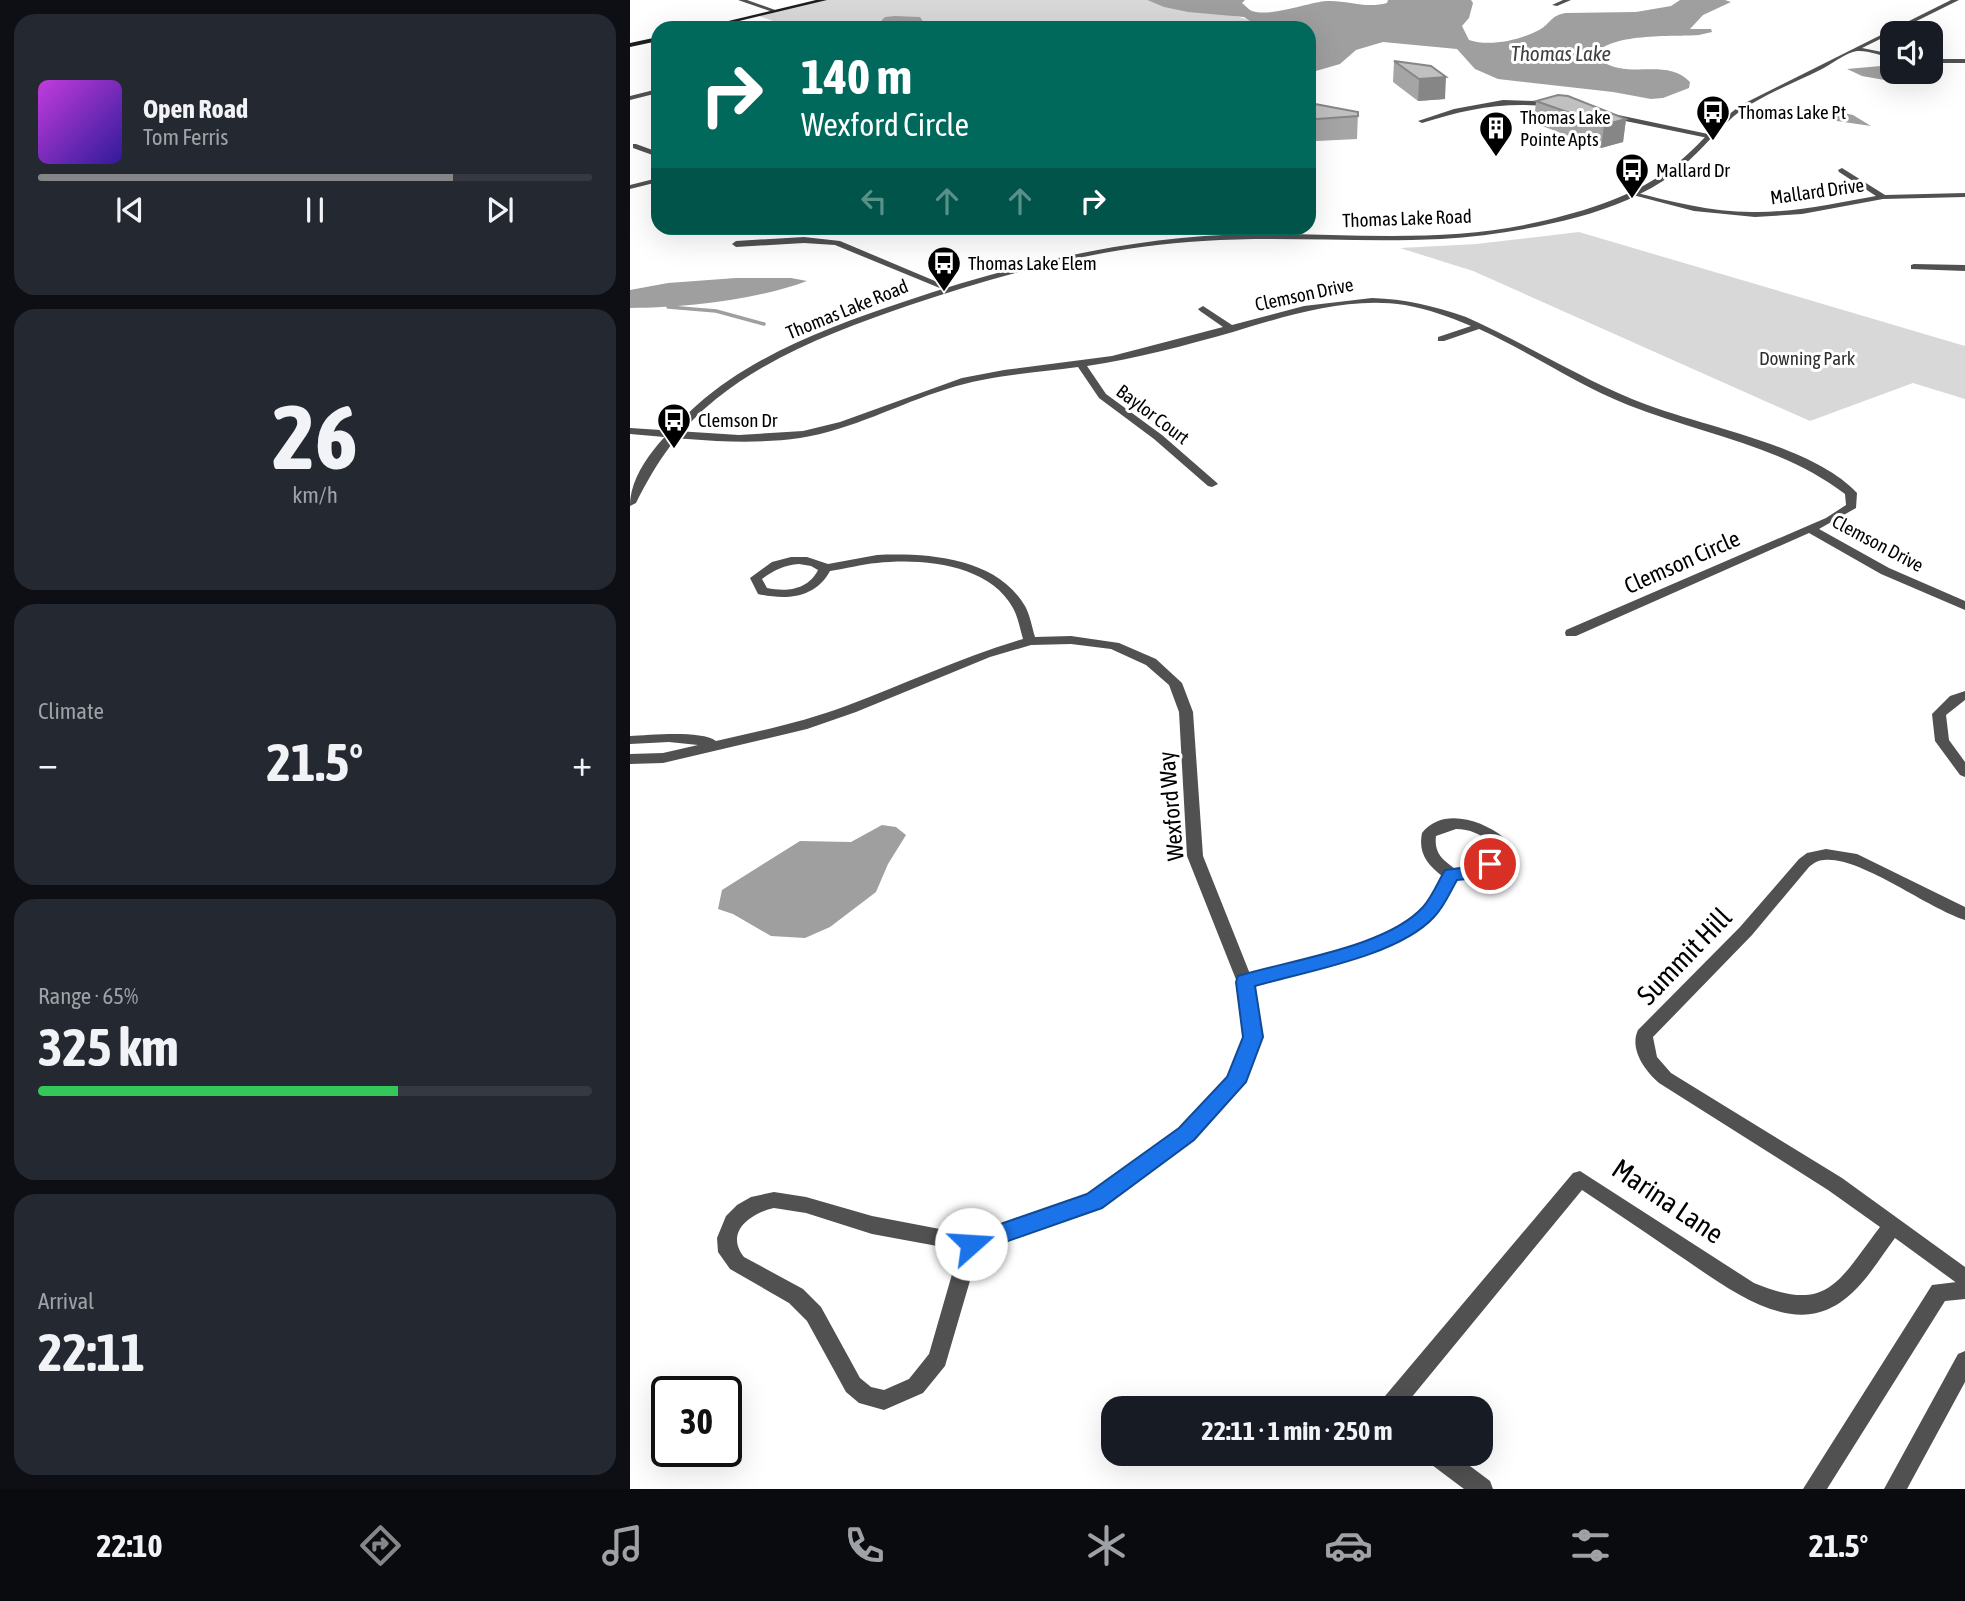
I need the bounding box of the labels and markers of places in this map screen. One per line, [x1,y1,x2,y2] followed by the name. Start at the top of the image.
[1694,93,1732,142] bus stop icon: Thomas Lake Pt
[1738,101,1846,123] place label: Thomas Lake Pt
[1520,106,1611,150] place label: Thomas Lake Pointe Apts
[1477,109,1515,158] building icon: Thomas Lake Pointe Apts
[1613,151,1651,200] bus stop icon: Mallard Dr
[1656,159,1730,181] place label: Mallard Dr
[925,244,963,293] bus stop icon: Thomas Lake Elem
[968,252,1097,274] place label: Thomas Lake Elem
[655,401,693,450] bus stop icon: Clemson Dr
[698,409,778,431] place label: Clemson Dr
[1460,834,1520,894] pin

